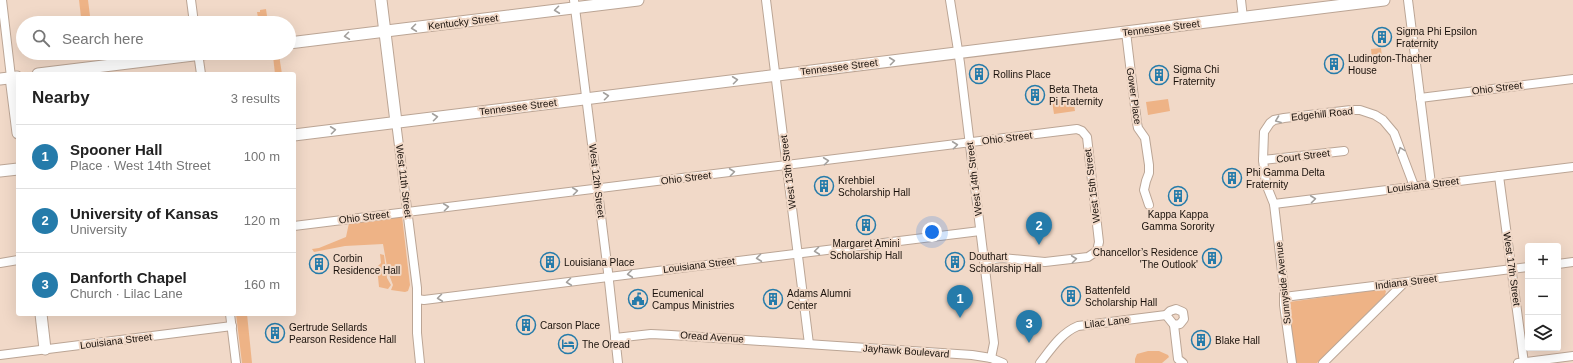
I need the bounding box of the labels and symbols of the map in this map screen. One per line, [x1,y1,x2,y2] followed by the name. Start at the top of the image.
[554,5,560,14] one-way arrow
[427,12,499,32] street label: Kentucky Street
[1122,18,1201,38] street label: Tennessee Street
[411,23,417,32] one-way arrow
[1371,26,1393,48] building icon: Sigma Phi Epsilon Fraternity
[1396,26,1477,49] place label: Sigma Phi Epsilon Fraternity
[343,31,350,40] one-way arrow
[1323,53,1345,75] building icon: Ludington-Thacher House
[1348,53,1433,76] place label: Ludington-Thacher House
[800,57,879,77] street label: Tennessee Street
[888,57,895,66] one-way arrow
[968,63,990,85] building icon: Rollins Place
[1148,64,1170,86] building icon: Sigma Chi Fraternity
[1173,64,1219,87] place label: Sigma Chi Fraternity
[1125,67,1143,126] street label: Gower Place
[993,69,1051,80] place label: Rollins Place
[732,76,738,85] one-way arrow
[1471,79,1523,97] street label: Ohio Street
[1024,84,1046,106] building icon: Beta Theta Pi Fraternity
[1049,84,1103,107] place label: Beta Theta Pi Fraternity
[603,92,609,101] one-way arrow
[479,97,558,117] street label: Tennessee Street
[1290,105,1354,123] street label: Edgehill Road
[432,113,438,122] one-way arrow
[1274,116,1281,124] one-way arrow
[330,126,336,135] one-way arrow
[981,129,1033,147] street label: Ohio Street
[778,134,798,210] street label: West 13th Street
[952,141,958,150] one-way arrow
[964,141,984,217] street label: West 14th Street
[587,143,607,219] street label: West 12th Street
[394,144,414,218] street label: West 11th Street
[1398,146,1406,153] one-way arrow
[1276,147,1331,165] street label: Court Street
[1082,148,1102,224] street label: West 15th Street
[823,157,829,166] one-way arrow
[1221,167,1243,189] building icon: Phi Gamma Delta Fraternity
[1246,167,1325,190] place label: Phi Gamma Delta Fraternity
[729,168,735,177] one-way arrow
[660,169,712,187] street label: Ohio Street
[813,175,835,197] building icon: Krehbiel Scholarship Hall
[838,175,910,198] place label: Krehbiel Scholarship Hall
[1386,175,1460,195] street label: Louisiana Street
[1167,185,1189,207] building icon: Kappa Kappa Gamma Sorority
[572,187,578,196] one-way arrow
[1309,195,1316,204] one-way arrow
[443,203,449,212] one-way arrow
[338,208,390,226] street label: Ohio Street
[1142,209,1214,232] place label: Kappa Kappa Gamma Sorority
[1026,212,1052,245] pin: 2
[855,214,877,236] building icon: Margaret Amini Scholarship Hall
[922,222,942,242] your location
[1501,231,1523,307] street label: West 17th Street
[830,238,902,261] place label: Margaret Amini Scholarship Hall
[1273,241,1293,325] street label: Sunnyside Avenue
[814,246,820,255] one-way arrow
[1093,247,1198,270] place label: Chancellor’s Residence 'The Outlook'
[1201,247,1223,269] building icon: Chancellor’s Residence 'The Outlook'
[539,251,561,273] building icon: Louisiana Place
[944,251,966,273] building icon: Douthart Scholarship Hall
[969,251,1041,274] place label: Douthart Scholarship Hall
[308,253,330,275] building icon: Corbin Residence Hall
[333,253,400,276] place label: Corbin Residence Hall
[756,253,762,262] one-way arrow
[662,255,736,275] street label: Louisiana Street
[1071,255,1077,264] one-way arrow
[564,257,635,268] place label: Louisiana Place
[627,269,633,278] one-way arrow
[1374,273,1438,291] street label: Indiana Street
[566,277,572,286] one-way arrow
[947,285,973,318] pin: 1
[1060,285,1082,307] building icon: Battenfeld Scholarship Hall
[1085,285,1157,308] place label: Battenfeld Scholarship Hall
[627,288,649,310] public building icon: Ecumenical Campus Ministries
[652,288,734,311] place label: Ecumenical Campus Ministries
[762,288,784,310] building icon: Adams Alumni Center
[787,288,851,311] place label: Adams Alumni Center
[437,293,443,302] one-way arrow
[1016,310,1042,343] pin: 3
[515,314,537,336] building icon: Carson Place
[1084,314,1131,330] street label: Lilac Lane
[540,320,600,331] place label: Carson Place
[264,322,286,344] building icon: Gertrude Sellards Pearson Residence Hall
[289,322,396,345] place label: Gertrude Sellards Pearson Residence Hall
[680,329,745,345] street label: Oread Avenue
[1190,329,1212,351] building icon: Blake Hall
[79,331,153,351] street label: Louisiana Street
[557,333,579,355] hotel icon: The Oread
[1215,335,1260,346] place label: Blake Hall
[582,339,630,350] place label: The Oread
[862,342,950,360] street label: Jayhawk Boulevard

